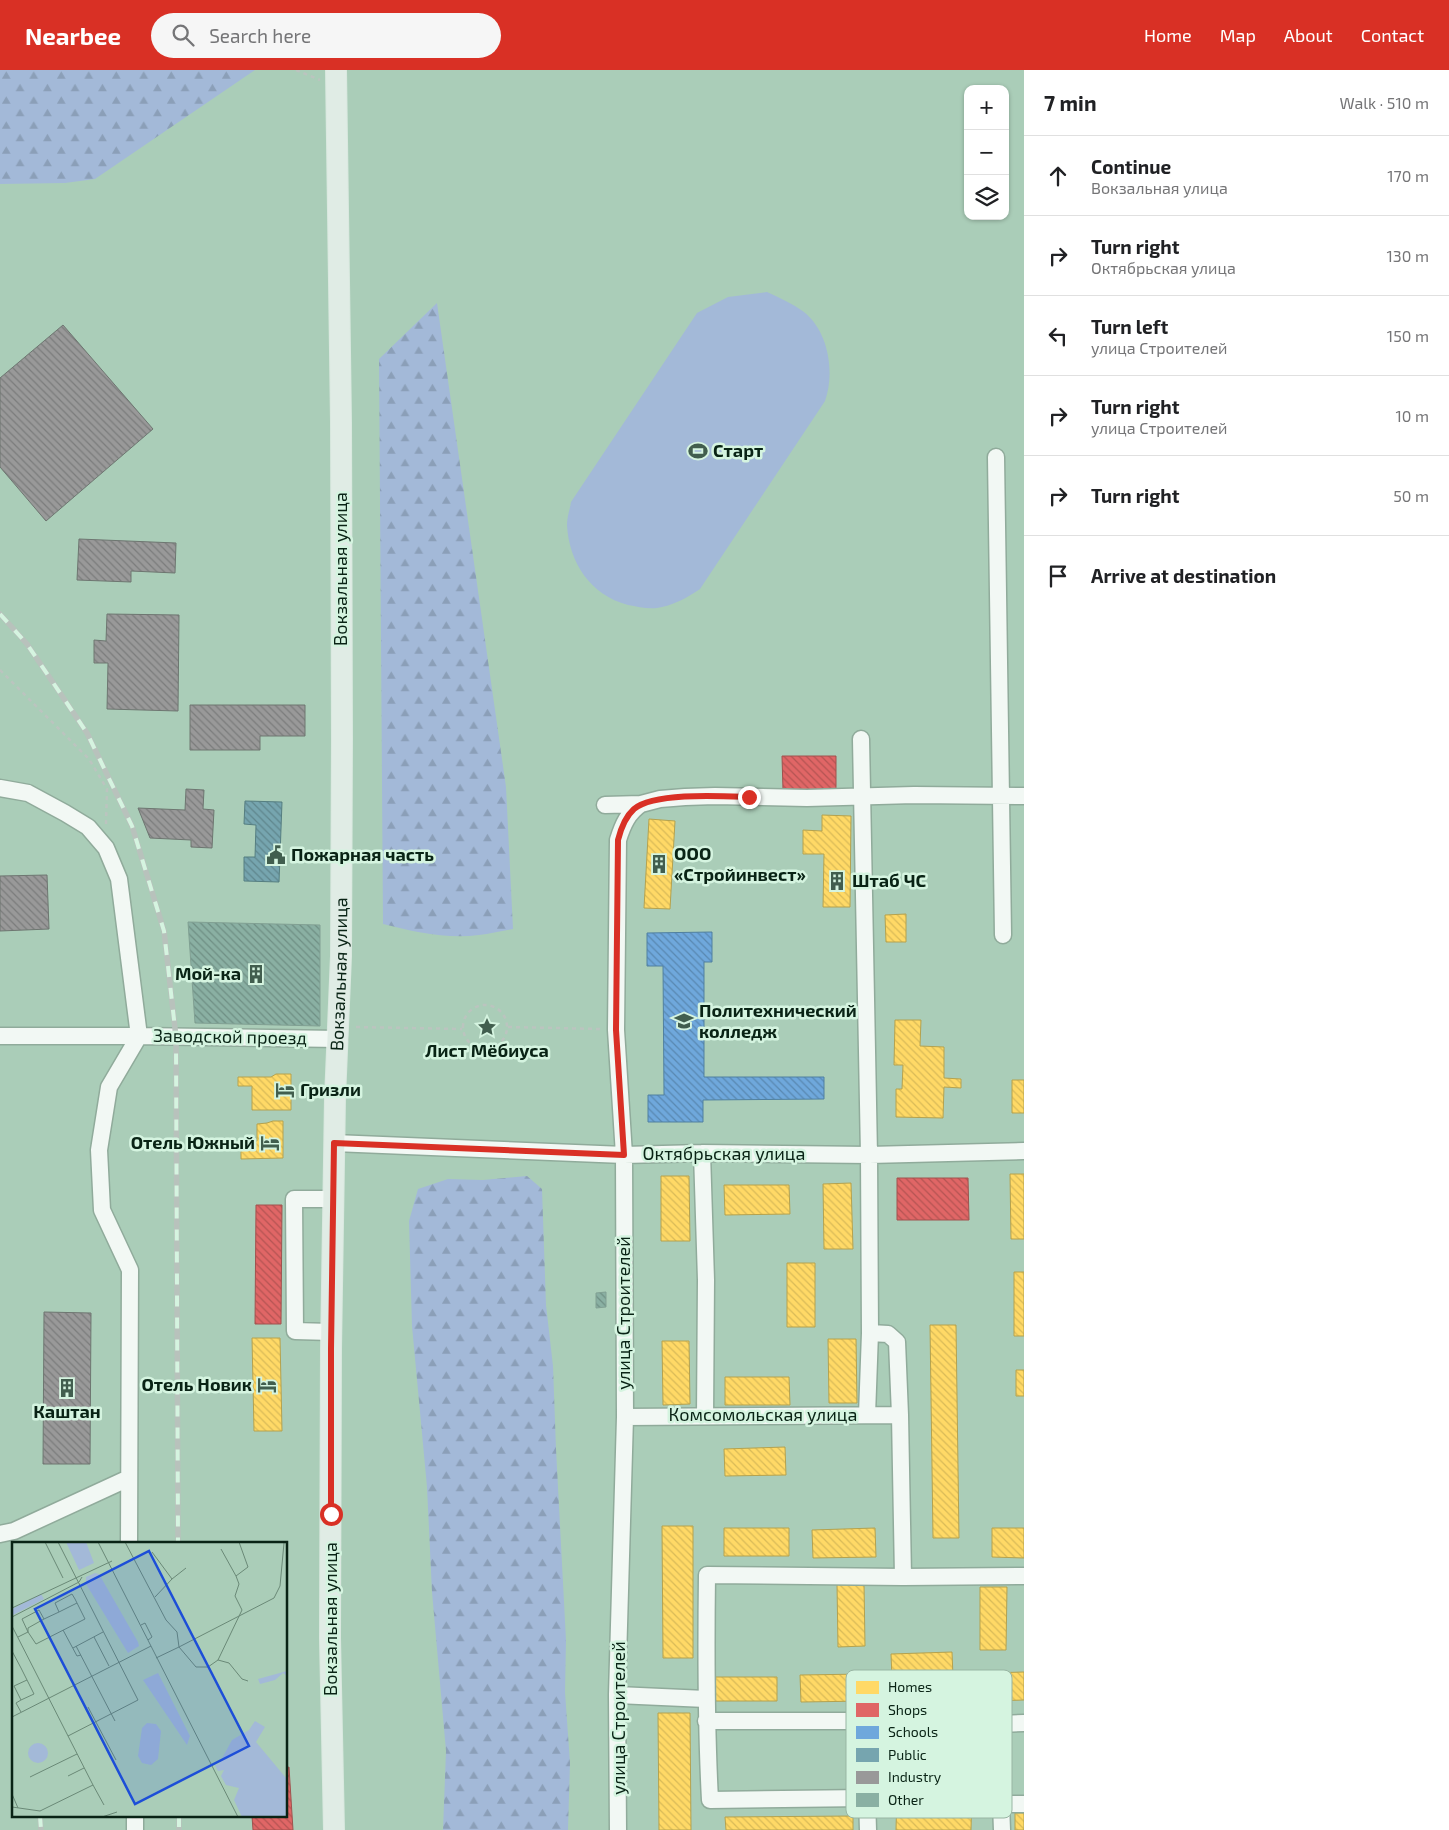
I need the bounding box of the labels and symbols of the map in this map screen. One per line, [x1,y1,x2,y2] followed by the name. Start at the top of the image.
[713,439,763,461] place label: Старт
[687,440,709,462] sports icon: Старт
[329,492,351,646] street label: Вокзальная улица
[738,786,761,809] route end
[674,842,806,885] place label: ООО «Стройинвест»
[291,843,434,865] place label: Пожарная часть
[265,844,287,866] public building icon: Пожарная часть
[648,853,670,875] building icon: ООО «Стройинвест»
[852,869,927,891] place label: Штаб ЧС
[826,870,848,892] building icon: Штаб ЧС
[325,897,351,1052] street label: Вокзальная улица
[175,962,241,984] place label: Мой-ка
[245,963,267,985] building icon: Мой-ка
[699,999,857,1042] place label: Политехнический колледж
[673,1010,695,1032] school or university icon: Политехнический колледж
[476,1016,498,1038] place icon: Лист Мёбиуса
[153,1024,307,1048] street label: Заводской проезд
[425,1039,549,1061] place label: Лист Мёбиуса
[300,1078,361,1100] place label: Гризли
[274,1079,296,1101] hotel icon: Гризли
[131,1131,255,1153] place label: Отель Южный
[259,1132,281,1154] hotel icon: Отель Южный
[643,1142,805,1164] street label: Октябрьская улица
[612,1236,634,1390] street label: улица Строителей
[141,1373,252,1395] place label: Отель Новик
[256,1374,278,1396] hotel icon: Отель Новик
[56,1377,78,1399] building icon: Каштан
[33,1400,101,1422] place label: Каштан
[669,1403,857,1425] street label: Комсомольская улица
[320,1503,343,1526] route start
[12,1542,288,1818] inset map
[319,1542,341,1696] street label: Вокзальная улица
[607,1641,629,1795] street label: улица Строителей
[846,1670,1012,1818] legend
[888,1678,932,1695] text: Homes
[888,1701,927,1718] text: Shops
[888,1723,938,1740] text: Schools
[888,1746,927,1763] text: Public
[888,1768,942,1785] text: Industry
[888,1791,924,1808] text: Other

